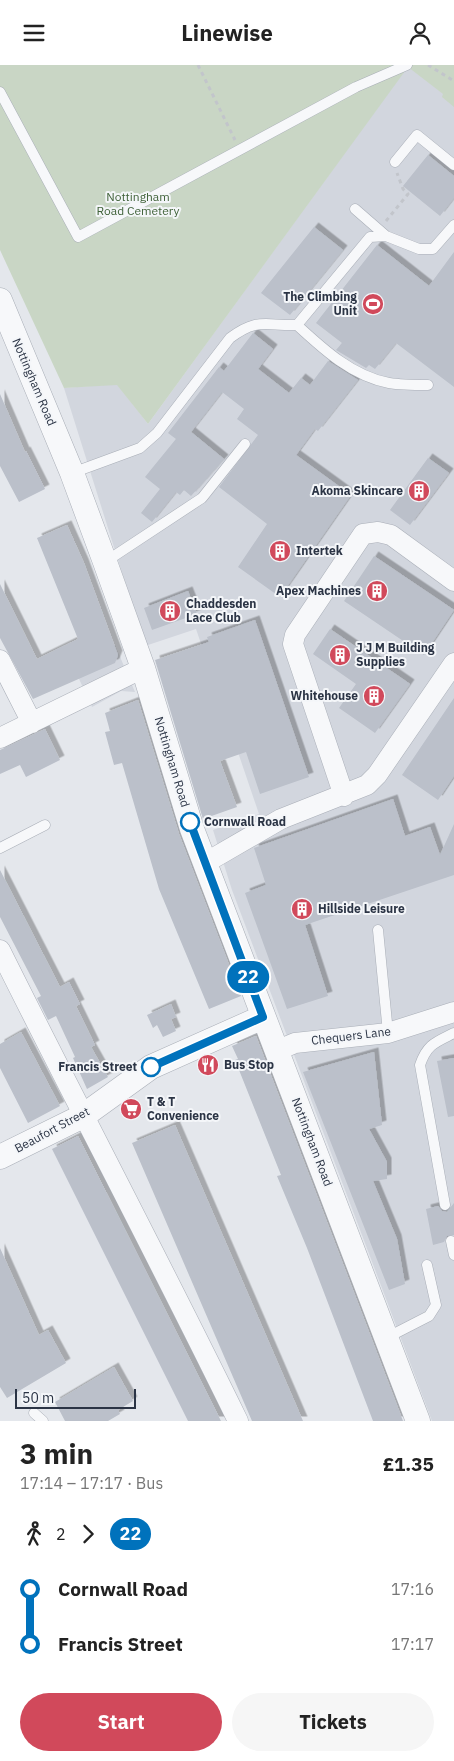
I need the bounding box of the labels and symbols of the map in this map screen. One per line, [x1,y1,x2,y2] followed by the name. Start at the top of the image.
[97,189,179,218] park label: Nottingham Road Cemetery
[283,289,357,318] place label: The Climbing Unit
[361,292,385,316] sports icon: The Climbing Unit
[9,336,60,428] street label: Nottingham Road
[407,479,431,503] building icon: Akoma Skincare
[311,483,403,498] place label: Akoma Skincare
[268,539,292,563] building icon: Intertek
[296,543,343,558] place label: Intertek
[365,579,389,603] building icon: Apex Machines
[276,583,361,598] place label: Apex Machines
[186,596,256,625] place label: Chaddesden Lace Club
[158,599,182,623] building icon: Chaddesden Lace Club
[356,640,435,669] place label: J J M Building Supplies
[328,643,352,667] building icon: J J M Building Supplies
[362,684,386,708] building icon: Whitehouse
[291,688,358,703] place label: Whitehouse
[152,715,193,809] street label: Nottingham Road
[180,812,200,832] marker: Cornwall Road
[204,814,286,829] place label: Cornwall Road
[290,897,314,921] building icon: Hillside Leisure
[318,901,405,916] place label: Hillside Leisure
[226,961,270,993] line badge: 22
[310,1023,392,1048] street label: Chequers Lane
[196,1053,220,1077] restaurant icon: Bus Stop
[141,1057,161,1077] marker: Francis Street
[224,1057,274,1072] place label: Bus Stop
[58,1059,137,1074] place label: Francis Street
[147,1094,219,1123] place label: T & T Convenience
[289,1095,336,1188] street label: Nottingham Road
[119,1097,143,1121] supermarket icon: T & T Convenience
[12,1104,92,1156] street label: Beaufort Street
[15,1386,136,1409] scale bar

